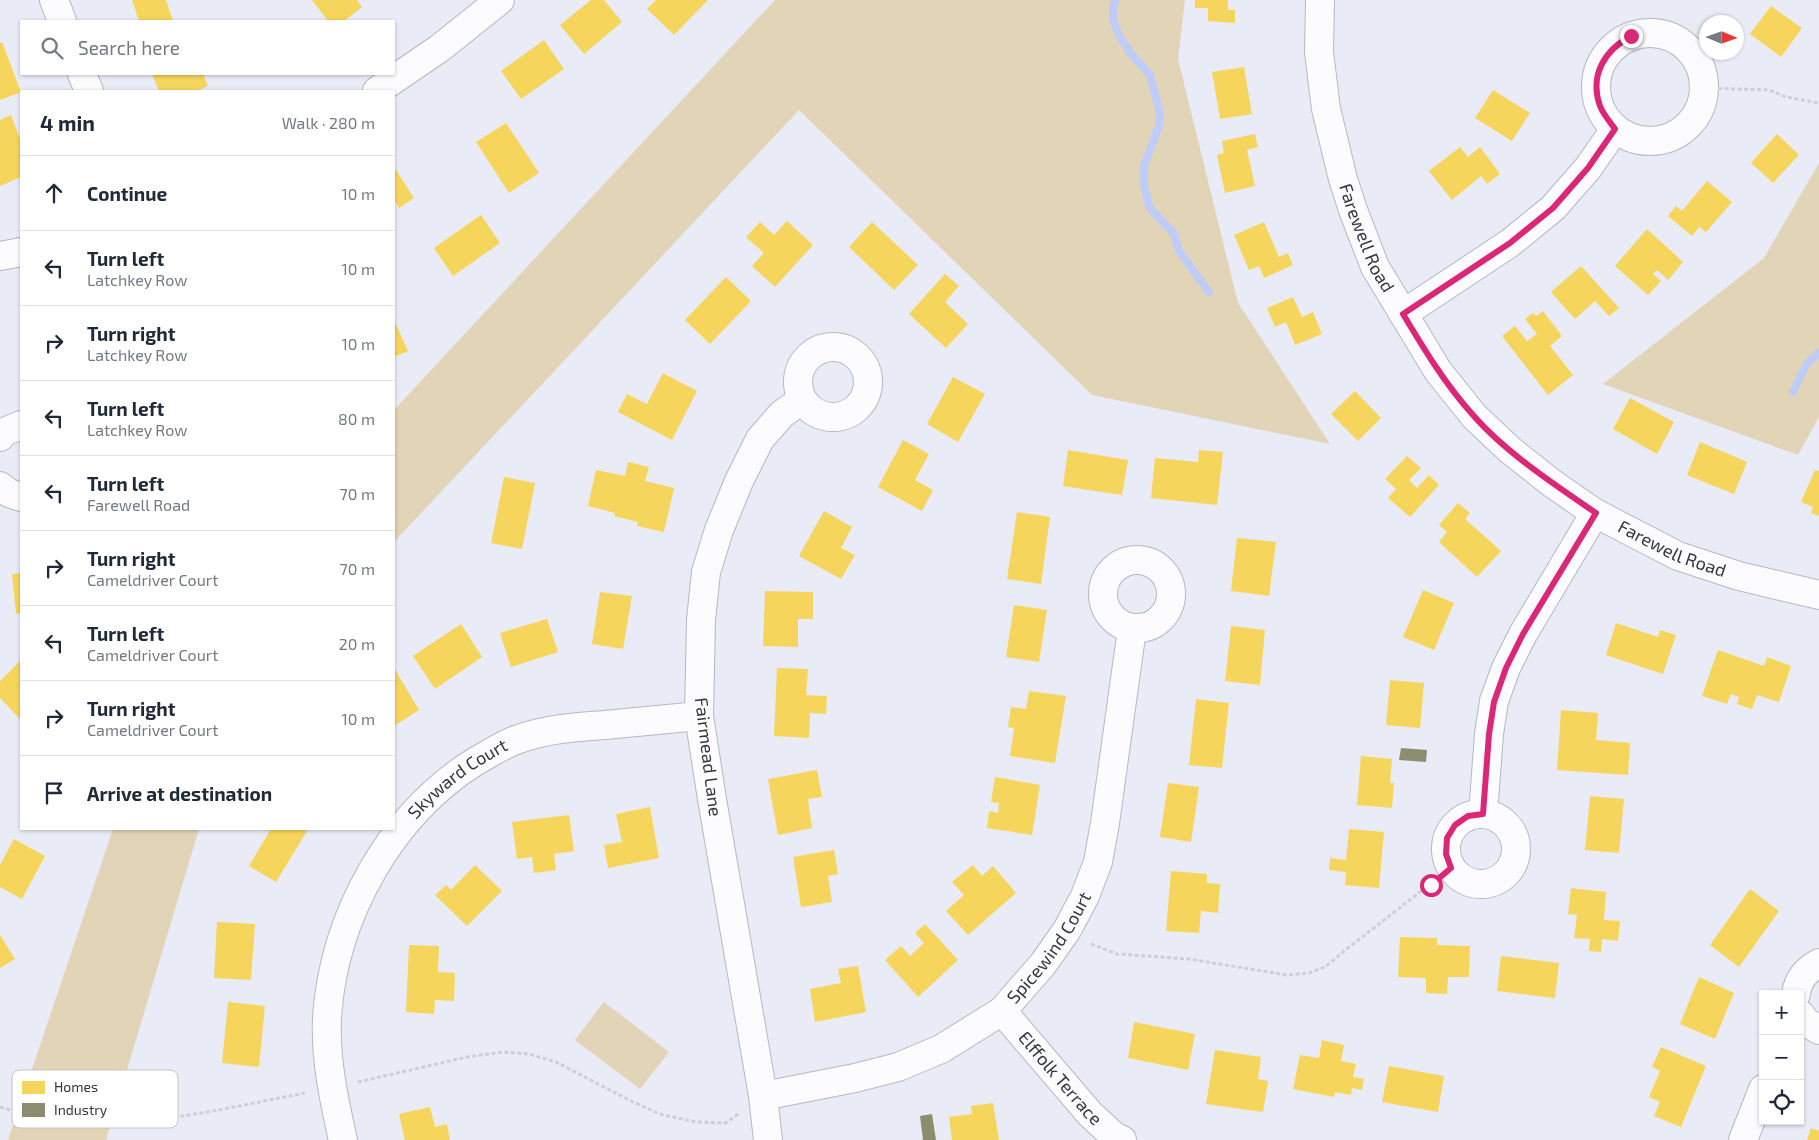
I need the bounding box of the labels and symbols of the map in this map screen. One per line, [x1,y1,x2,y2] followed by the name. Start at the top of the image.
[1699,15,1744,60] north arrow
[1620,25,1643,48] route end
[1335,181,1400,296] street label: Farewell Road
[1615,515,1729,581] street label: Farewell Road
[691,696,727,818] street label: Fairmead Lane
[403,733,511,823] street label: Skyward Court
[1420,874,1443,897] route start
[1002,888,1095,1008] street label: Spicewind Court
[1014,1026,1107,1130] street label: Elffolk Terrace
[12,1070,178,1128] legend
[54,1078,98,1095] text: Homes
[54,1101,108,1118] text: Industry

